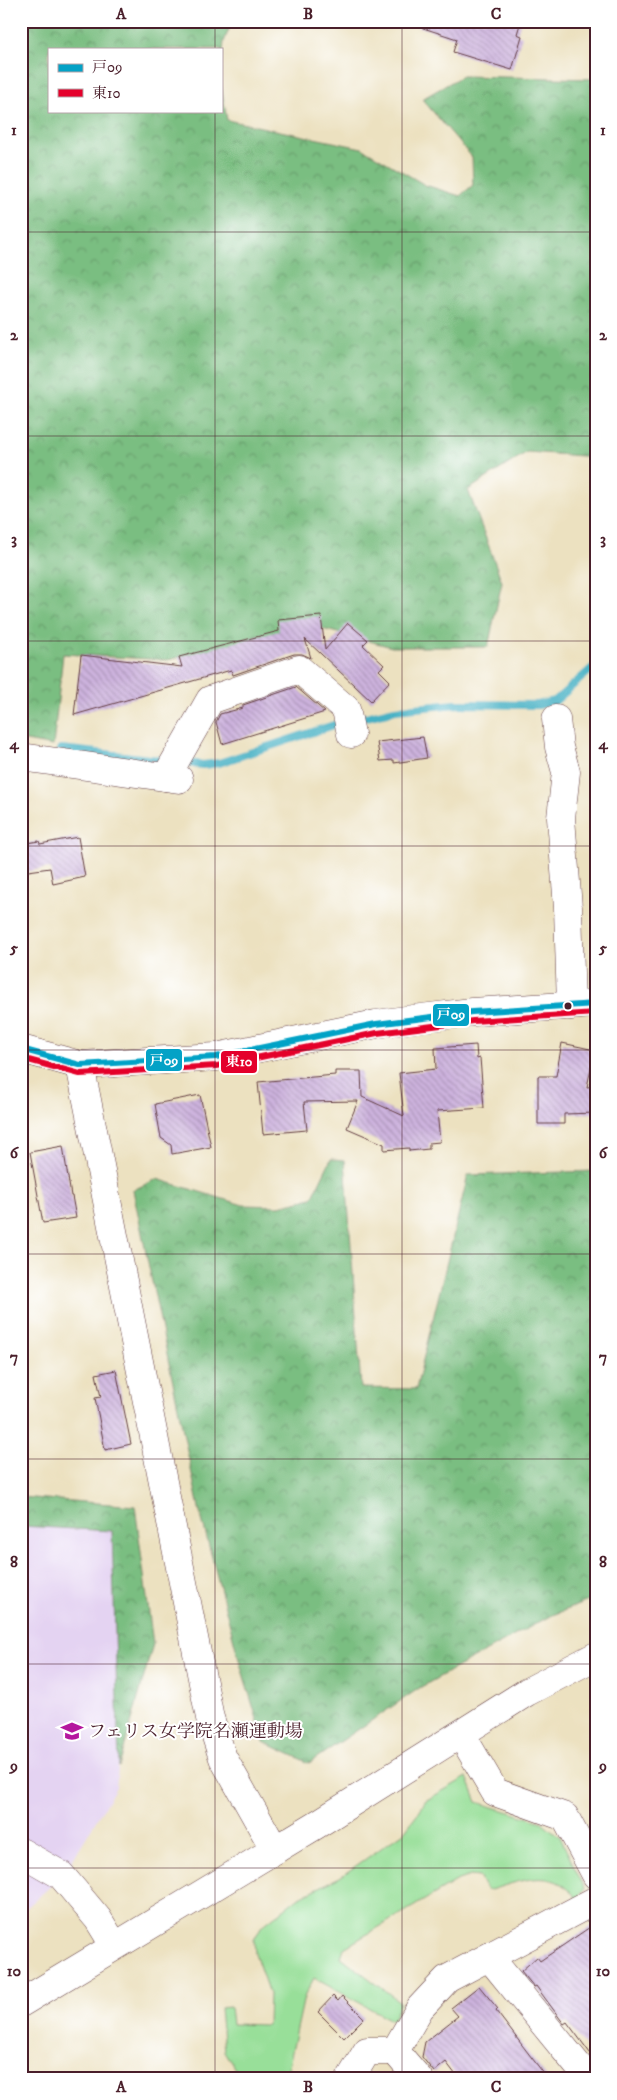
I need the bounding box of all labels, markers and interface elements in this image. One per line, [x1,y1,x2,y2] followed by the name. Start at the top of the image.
[115,4,127,24] text: A
[303,4,313,24] text: B
[491,4,501,24] text: C
[48,48,222,112] legend
[92,58,123,77] text: 戸09
[92,84,121,103] text: 東10
[11,120,17,140] text: 1
[600,120,606,140] text: 1
[10,325,19,345] text: 2
[599,325,608,345] text: 2
[11,529,17,549] text: 3
[600,529,606,549] text: 3
[8,734,19,754] text: 4
[597,734,608,754] text: 4
[9,938,18,958] text: 5
[598,938,607,958] text: 5
[563,1001,573,1011] unlabelled marker
[432,1003,470,1027] line badge: 戸09
[437,1006,465,1024] text: 戸09
[145,1048,183,1072] line badge: 戸09
[220,1050,258,1074] line badge: 東10
[150,1052,178,1070] text: 戸09
[226,1053,253,1071] text: 東10
[10,1143,20,1163] text: 6
[599,1143,609,1163] text: 6
[10,1347,18,1367] text: 7
[599,1347,607,1367] text: 7
[10,1552,18,1572] text: 8
[599,1552,607,1572] text: 8
[59,1718,85,1744] school or university icon: フェリス女学院名瀬運動場
[88,1721,303,1743] place label: フェリス女学院名瀬運動場
[9,1756,18,1776] text: 9
[598,1756,607,1776] text: 9
[7,1961,22,1981] text: 10
[596,1961,611,1981] text: 10
[115,2077,127,2097] text: A
[303,2077,313,2097] text: B
[491,2077,501,2097] text: C

